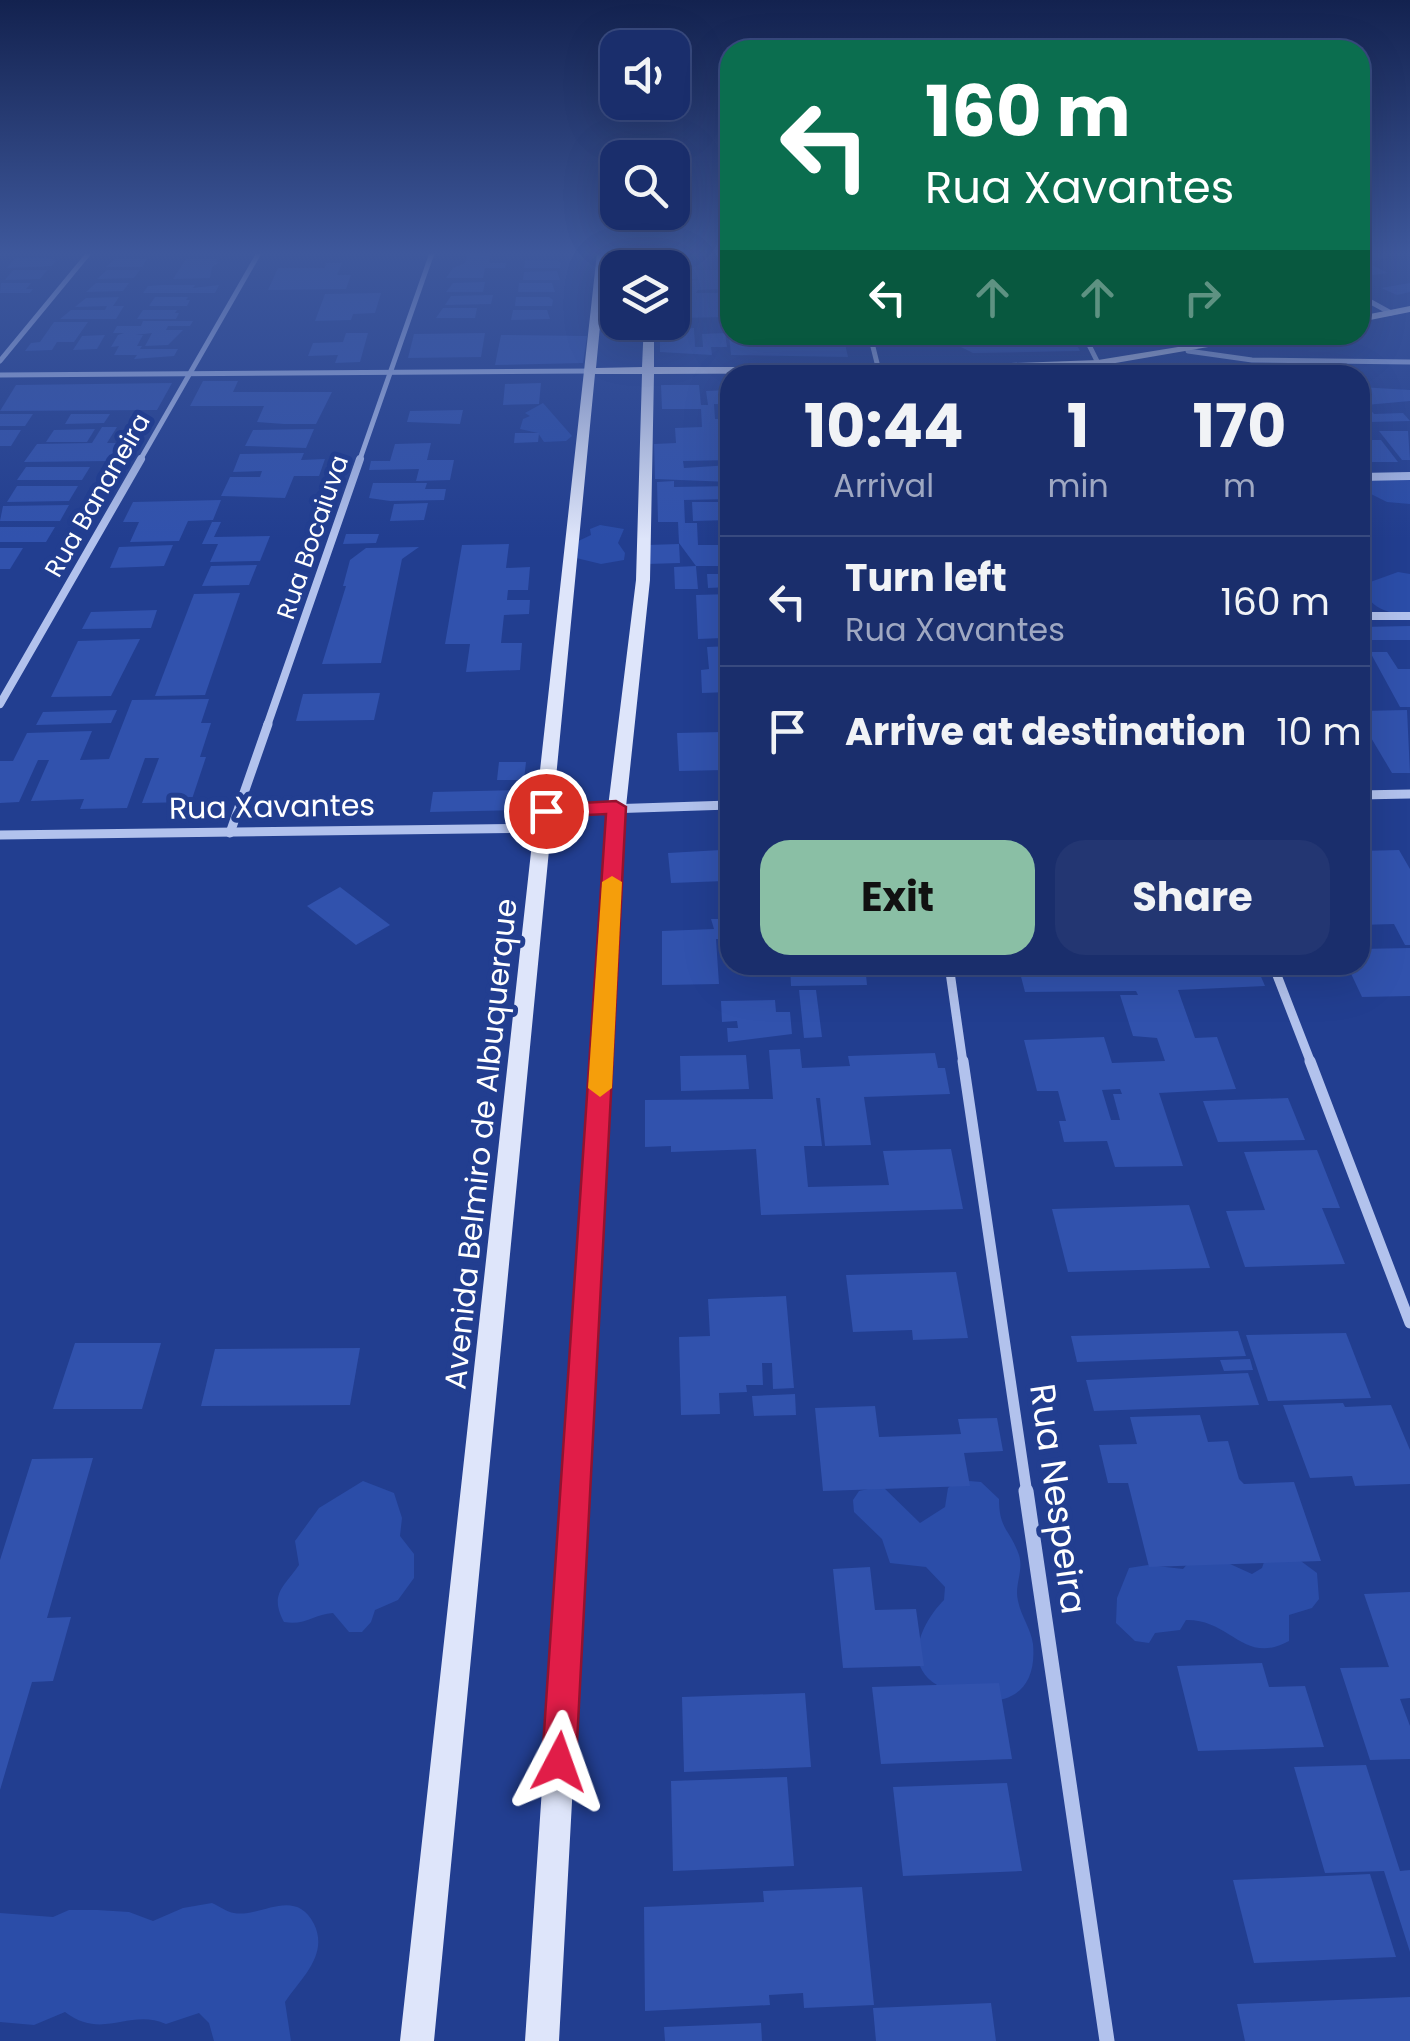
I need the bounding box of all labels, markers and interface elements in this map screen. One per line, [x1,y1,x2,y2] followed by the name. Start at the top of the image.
[600,30,690,340] map controls
[600,30,690,120] button: sound
[925,62,1131,161] text: 160 m
[760,80,890,210] icon: left
[600,140,690,230] button: search
[925,156,1234,219] text: Rua Xavantes
[600,250,690,340] button: layers
[860,270,915,325] icon: left
[965,270,1020,325] icon: ahead
[1070,270,1125,325] icon: ahead
[1175,270,1230,325] icon: right
[804,384,964,468] text: 10:44
[1067,384,1089,468] text: 1
[1192,384,1286,468] text: 170
[36,407,159,584] street label: Rua Bananeira
[268,450,357,624] street label: Rua Bocaiuva
[833,463,934,508] text: Arrival
[1047,463,1109,508] text: min
[1223,463,1256,508] text: m
[845,551,1007,604] text: Turn left
[760,574,815,629] icon: left
[1221,575,1330,628] text: 160 m
[845,607,1065,652] text: Rua Xavantes
[760,704,815,759] icon: arrive
[845,705,1246,758] text: Arrive at destination
[1276,705,1362,758] text: 10 m
[504,769,589,854] pin
[169,783,375,830] street label: Rua Xavantes
[519,784,574,839] icon: arrive
[760,840,1035,955] button: Exit
[1055,840,1330,955] button: Share
[433,896,528,1391] street label: Avenida Belmiro de Albuquerque
[1018,1381,1099,1617] street label: Rua Nespeira
[507,1710,611,1814] position arrow

